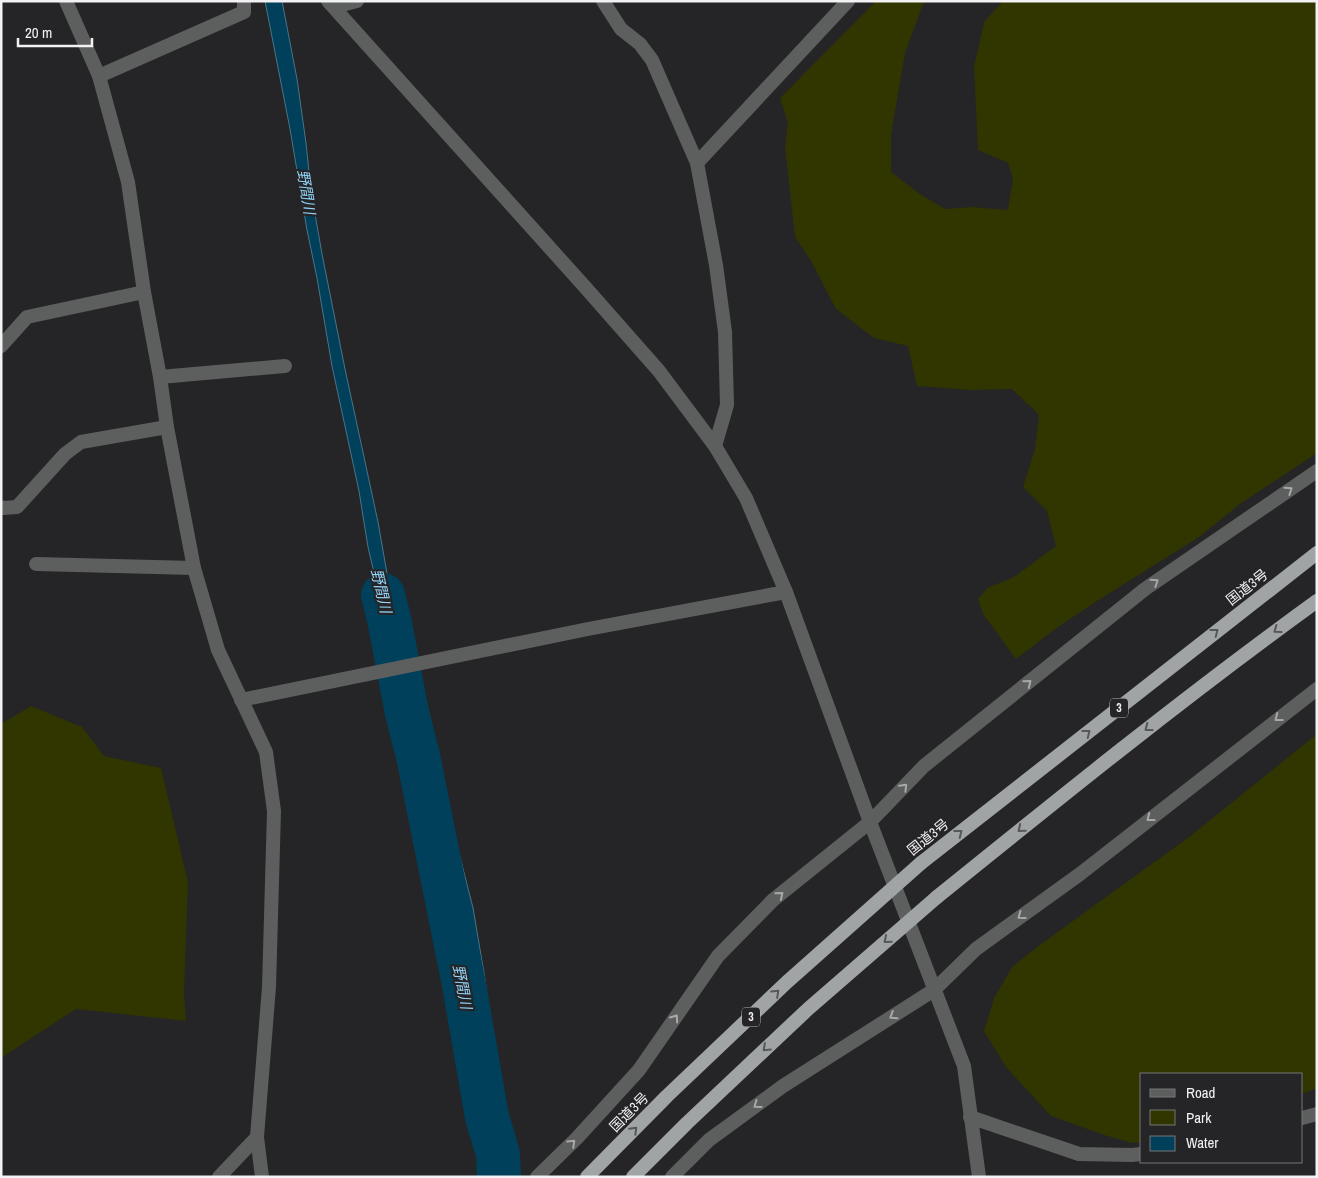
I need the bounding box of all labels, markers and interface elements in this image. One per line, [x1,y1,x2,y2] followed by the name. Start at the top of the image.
[18,15,91,47] scale bar
[25,22,52,43] text: 20 m
[293,168,321,218] water label: 野間川
[1284,487,1293,496] one-way arrow
[1222,565,1272,609] street label: 国道3号
[366,567,397,617] water label: 野間川
[1150,579,1159,588] one-way arrow
[1273,624,1283,633] one-way arrow
[1209,630,1218,638] one-way arrow
[1022,680,1031,688] one-way arrow
[1110,698,1128,718] road number: 3
[1275,713,1284,721] one-way arrow
[1145,723,1154,731] one-way arrow
[1081,730,1090,738] one-way arrow
[898,784,907,793] one-way arrow
[1147,813,1156,821] one-way arrow
[904,815,952,859] street label: 国道3号
[1017,824,1026,833] one-way arrow
[953,830,963,839] one-way arrow
[774,892,783,900] one-way arrow
[1017,910,1026,920] one-way arrow
[884,934,893,943] one-way arrow
[448,963,477,1013] water label: 野間川
[770,990,779,999] one-way arrow
[742,1008,760,1026] road number: 3
[889,1010,898,1019] one-way arrow
[669,1014,678,1024] one-way arrow
[763,1042,772,1051] one-way arrow
[1140,1073,1303,1163] legend
[1186,1082,1215,1103] text: Road
[606,1089,652,1135] street label: 国道3号
[753,1099,763,1108] one-way arrow
[1186,1107,1212,1128] text: Park
[628,1127,637,1136] one-way arrow
[1186,1132,1218,1153] text: Water
[566,1140,575,1149] one-way arrow

